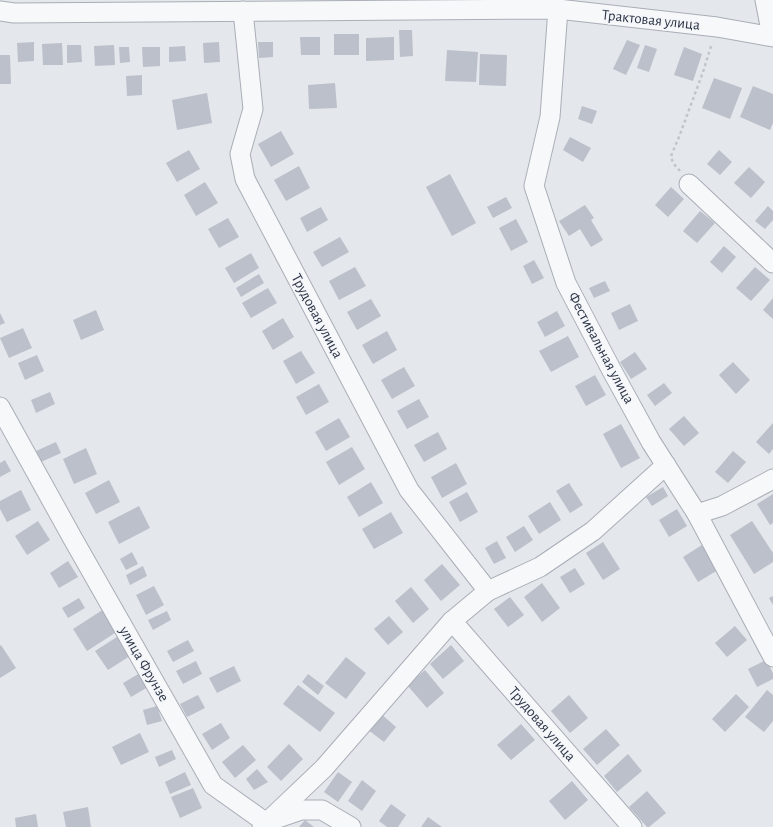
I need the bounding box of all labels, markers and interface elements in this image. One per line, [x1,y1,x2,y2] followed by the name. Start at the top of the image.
[601,7,701,33] street label: Трактовая улица
[289,271,346,361] street label: Трудовая улица
[565,290,637,406] street label: Фестивальная улица
[116,623,172,704] street label: улица Фрунзе
[506,684,578,764] street label: Трудовая улица

